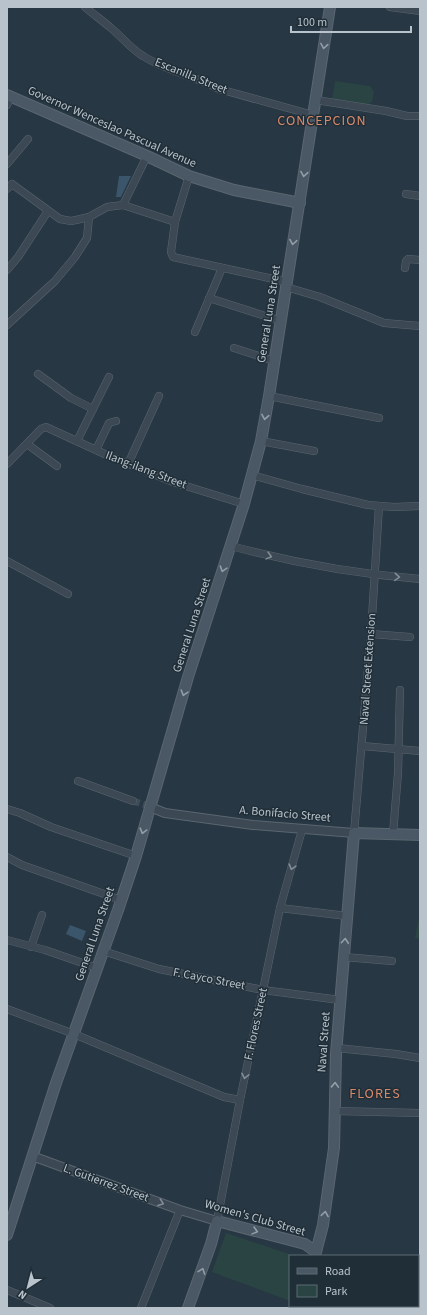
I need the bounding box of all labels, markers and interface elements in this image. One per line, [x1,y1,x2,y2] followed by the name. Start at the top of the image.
[291,8,411,34] scale bar
[297,14,327,31] text: 100 m
[320,42,329,49] one-way arrow
[152,54,230,98] street label: Escanilla Street
[25,82,199,172] street label: Governor Wenceslao Pascual Avenue
[277,111,367,131] district label: CONCEPCION
[300,171,309,177] one-way arrow
[290,239,298,245] one-way arrow
[253,264,285,364] street label: General Luna Street
[261,414,270,420] one-way arrow
[103,447,189,493] street label: Ilang-ilang Street
[265,551,272,560] one-way arrow
[220,566,228,573] one-way arrow
[394,573,400,582] one-way arrow
[169,575,215,675] street label: General Luna Street
[356,613,380,725] street label: Naval Street Extension
[180,689,189,696] one-way arrow
[239,802,331,826] street label: A. Bonifacio Street
[139,827,148,834] one-way arrow
[288,864,297,871] one-way arrow
[71,885,119,983] street label: General Luna Street
[341,938,350,944] one-way arrow
[171,964,247,994] street label: F. Cayco Street
[240,986,272,1062] street label: F. Flores Street
[313,1011,335,1073] street label: Naval Street
[241,1073,249,1079] one-way arrow
[331,1082,339,1088] one-way arrow
[349,1084,401,1104] district label: FLORES
[61,1160,151,1206] street label: L. Gutierrez Street
[203,1195,307,1241] street label: Women's Club Street
[158,1199,165,1207] one-way arrow
[320,1211,329,1217] one-way arrow
[252,1226,258,1234] one-way arrow
[289,1255,419,1307] legend
[325,1263,351,1280] text: Road
[8,1267,48,1307] north arrow
[197,1268,205,1275] one-way arrow
[325,1283,347,1300] text: Park
[15,1286,30,1303] text: N

